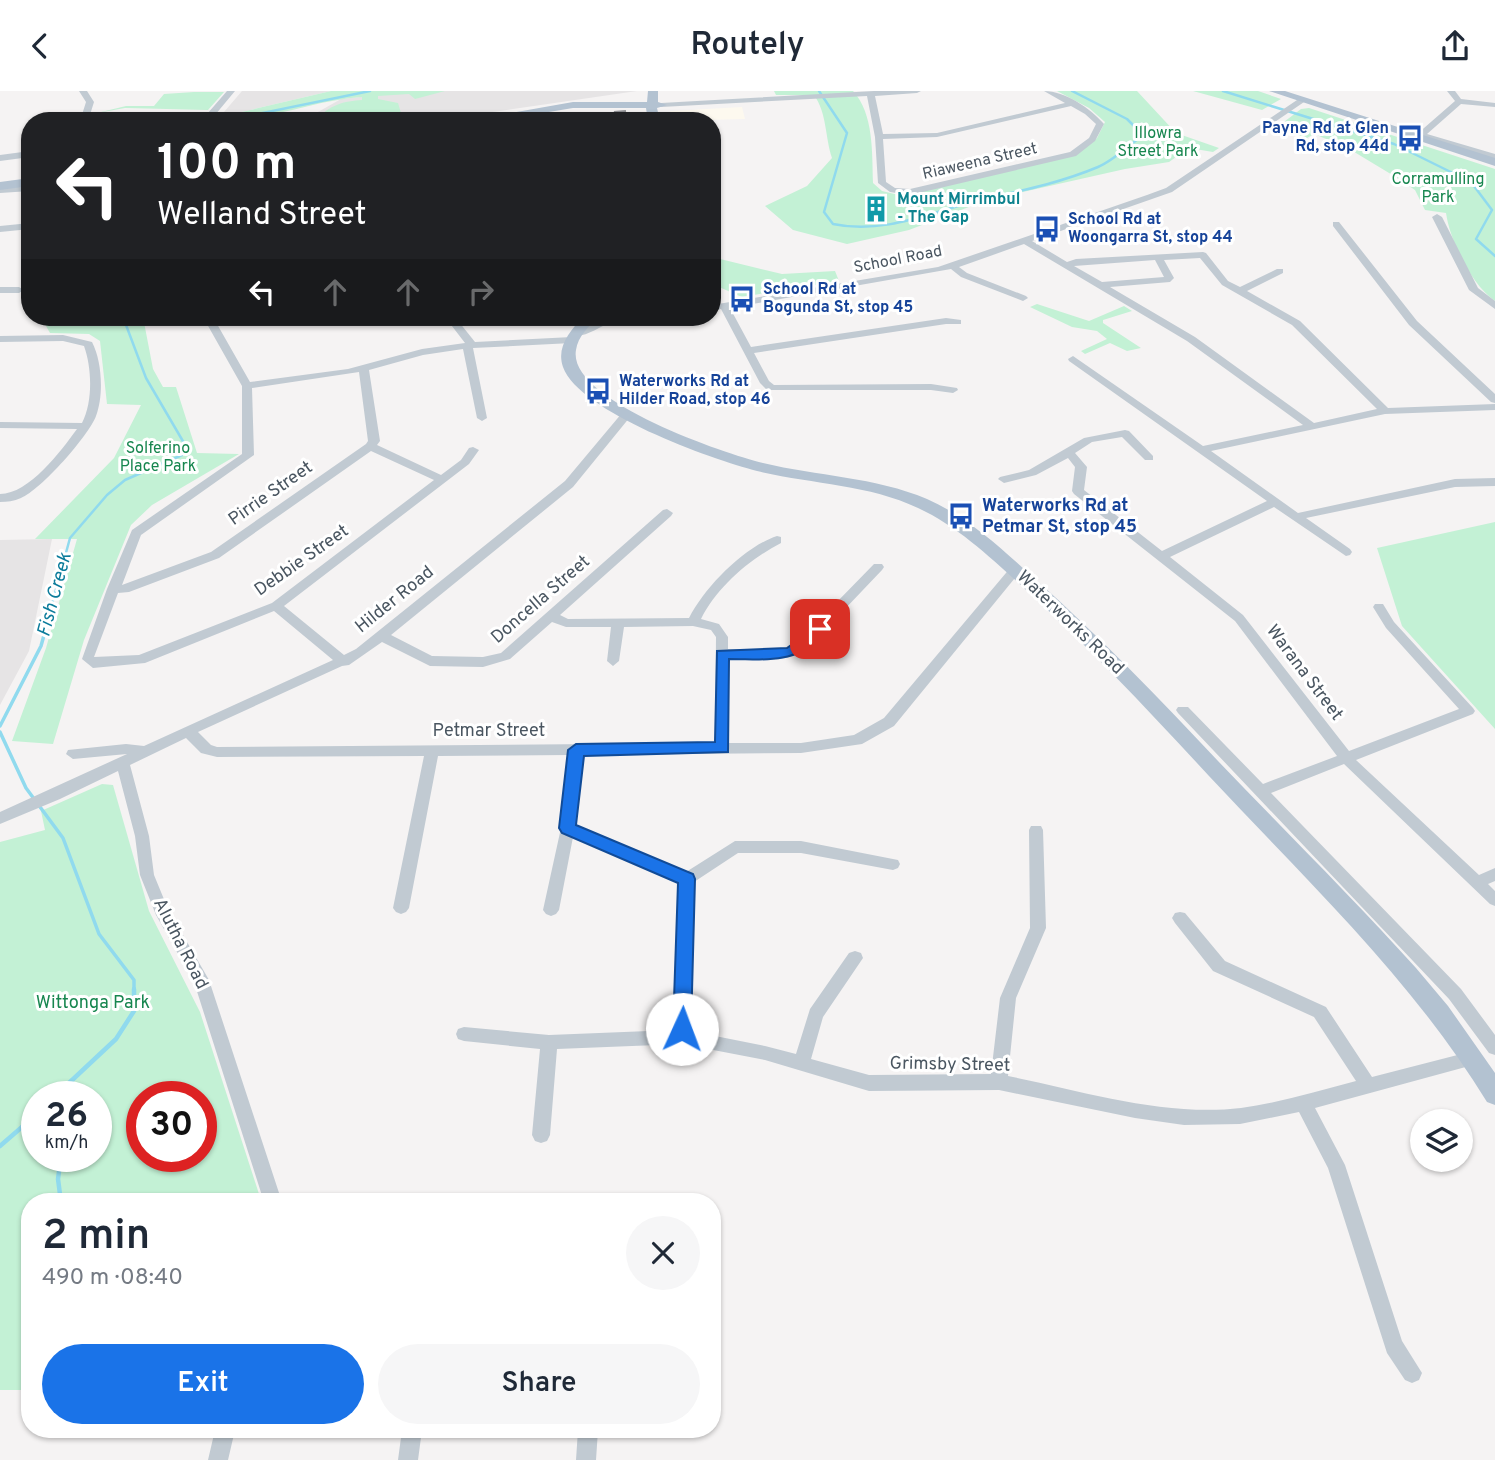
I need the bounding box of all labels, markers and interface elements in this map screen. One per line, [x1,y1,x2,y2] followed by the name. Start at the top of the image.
[690,26,805,66] text: Routely
[21,27,59,65] icon: back
[1436,27,1474,65] icon: share
[1262,119,1389,157] place label: Payne Rd at Glen Rd, stop 44d
[1395,123,1425,153] bus stop icon: Payne Rd at Glen Rd, stop 44d
[1118,124,1198,162] park label: Illowra Street Park
[157,135,296,197] text: 100 m
[921,139,1039,185] street label: Riaweena Street
[42,140,133,231] icon: left
[1391,170,1485,208] park label: Corramulling Park
[897,190,1020,228] place label: Mount Mirrimbul - The Gap
[861,194,891,224] building icon: Mount Mirrimbul - The Gap
[157,196,367,236] text: Welland Street
[1068,210,1233,248] place label: School Rd at Woongarra St, stop 44
[1032,214,1062,244] bus stop icon: School Rd at Woongarra St, stop 44
[852,242,944,278] street label: School Road
[243,273,281,311] icon: left
[316,273,354,311] icon: ahead
[389,273,427,311] icon: ahead
[462,273,500,311] icon: right
[763,280,913,318] place label: School Rd at Bogunda St, stop 45
[727,284,757,314] bus stop icon: School Rd at Bogunda St, stop 45
[619,372,771,410] place label: Waterworks Rd at Hilder Road, stop 46
[583,376,613,406] bus stop icon: Waterworks Rd at Hilder Road, stop 46
[120,439,196,477] park label: Solferino Place Park
[224,457,318,531] street label: Pirrie Street
[982,495,1137,539] place label: Waterworks Rd at Petmar St, stop 45
[946,501,976,531] bus stop icon: Waterworks Rd at Petmar St, stop 45
[250,520,354,602] street label: Debbie Street
[32,550,78,640] water label: Fish Creek
[487,551,595,649] street label: Doncella Street
[351,561,439,639] street label: Hilder Road
[1011,566,1129,680] street label: Waterworks Road
[790,599,850,659] pin
[801,610,839,648] icon: arrive
[1260,620,1348,726] street label: Warana Street
[433,720,545,743] street label: Petmar Street
[147,895,213,993] street label: Alutha Road
[36,992,150,1015] park label: Wittonga Park
[645,992,719,1066] position arrow
[889,1052,1011,1078] street label: Grimsby Street
[126,1081,217,1172] speed limit sign: 30
[45,1095,88,1139] text: 26
[1410,1109,1473,1172] map controls
[1410,1109,1473,1172] button: layers
[45,1132,88,1155] text: km/h
[42,1211,150,1264] text: 2 min
[626,1216,700,1290] button: close
[42,1264,183,1293] text: 490 m · 08:40
[42,1344,364,1424] button: Exit
[378,1344,700,1424] button: Share

